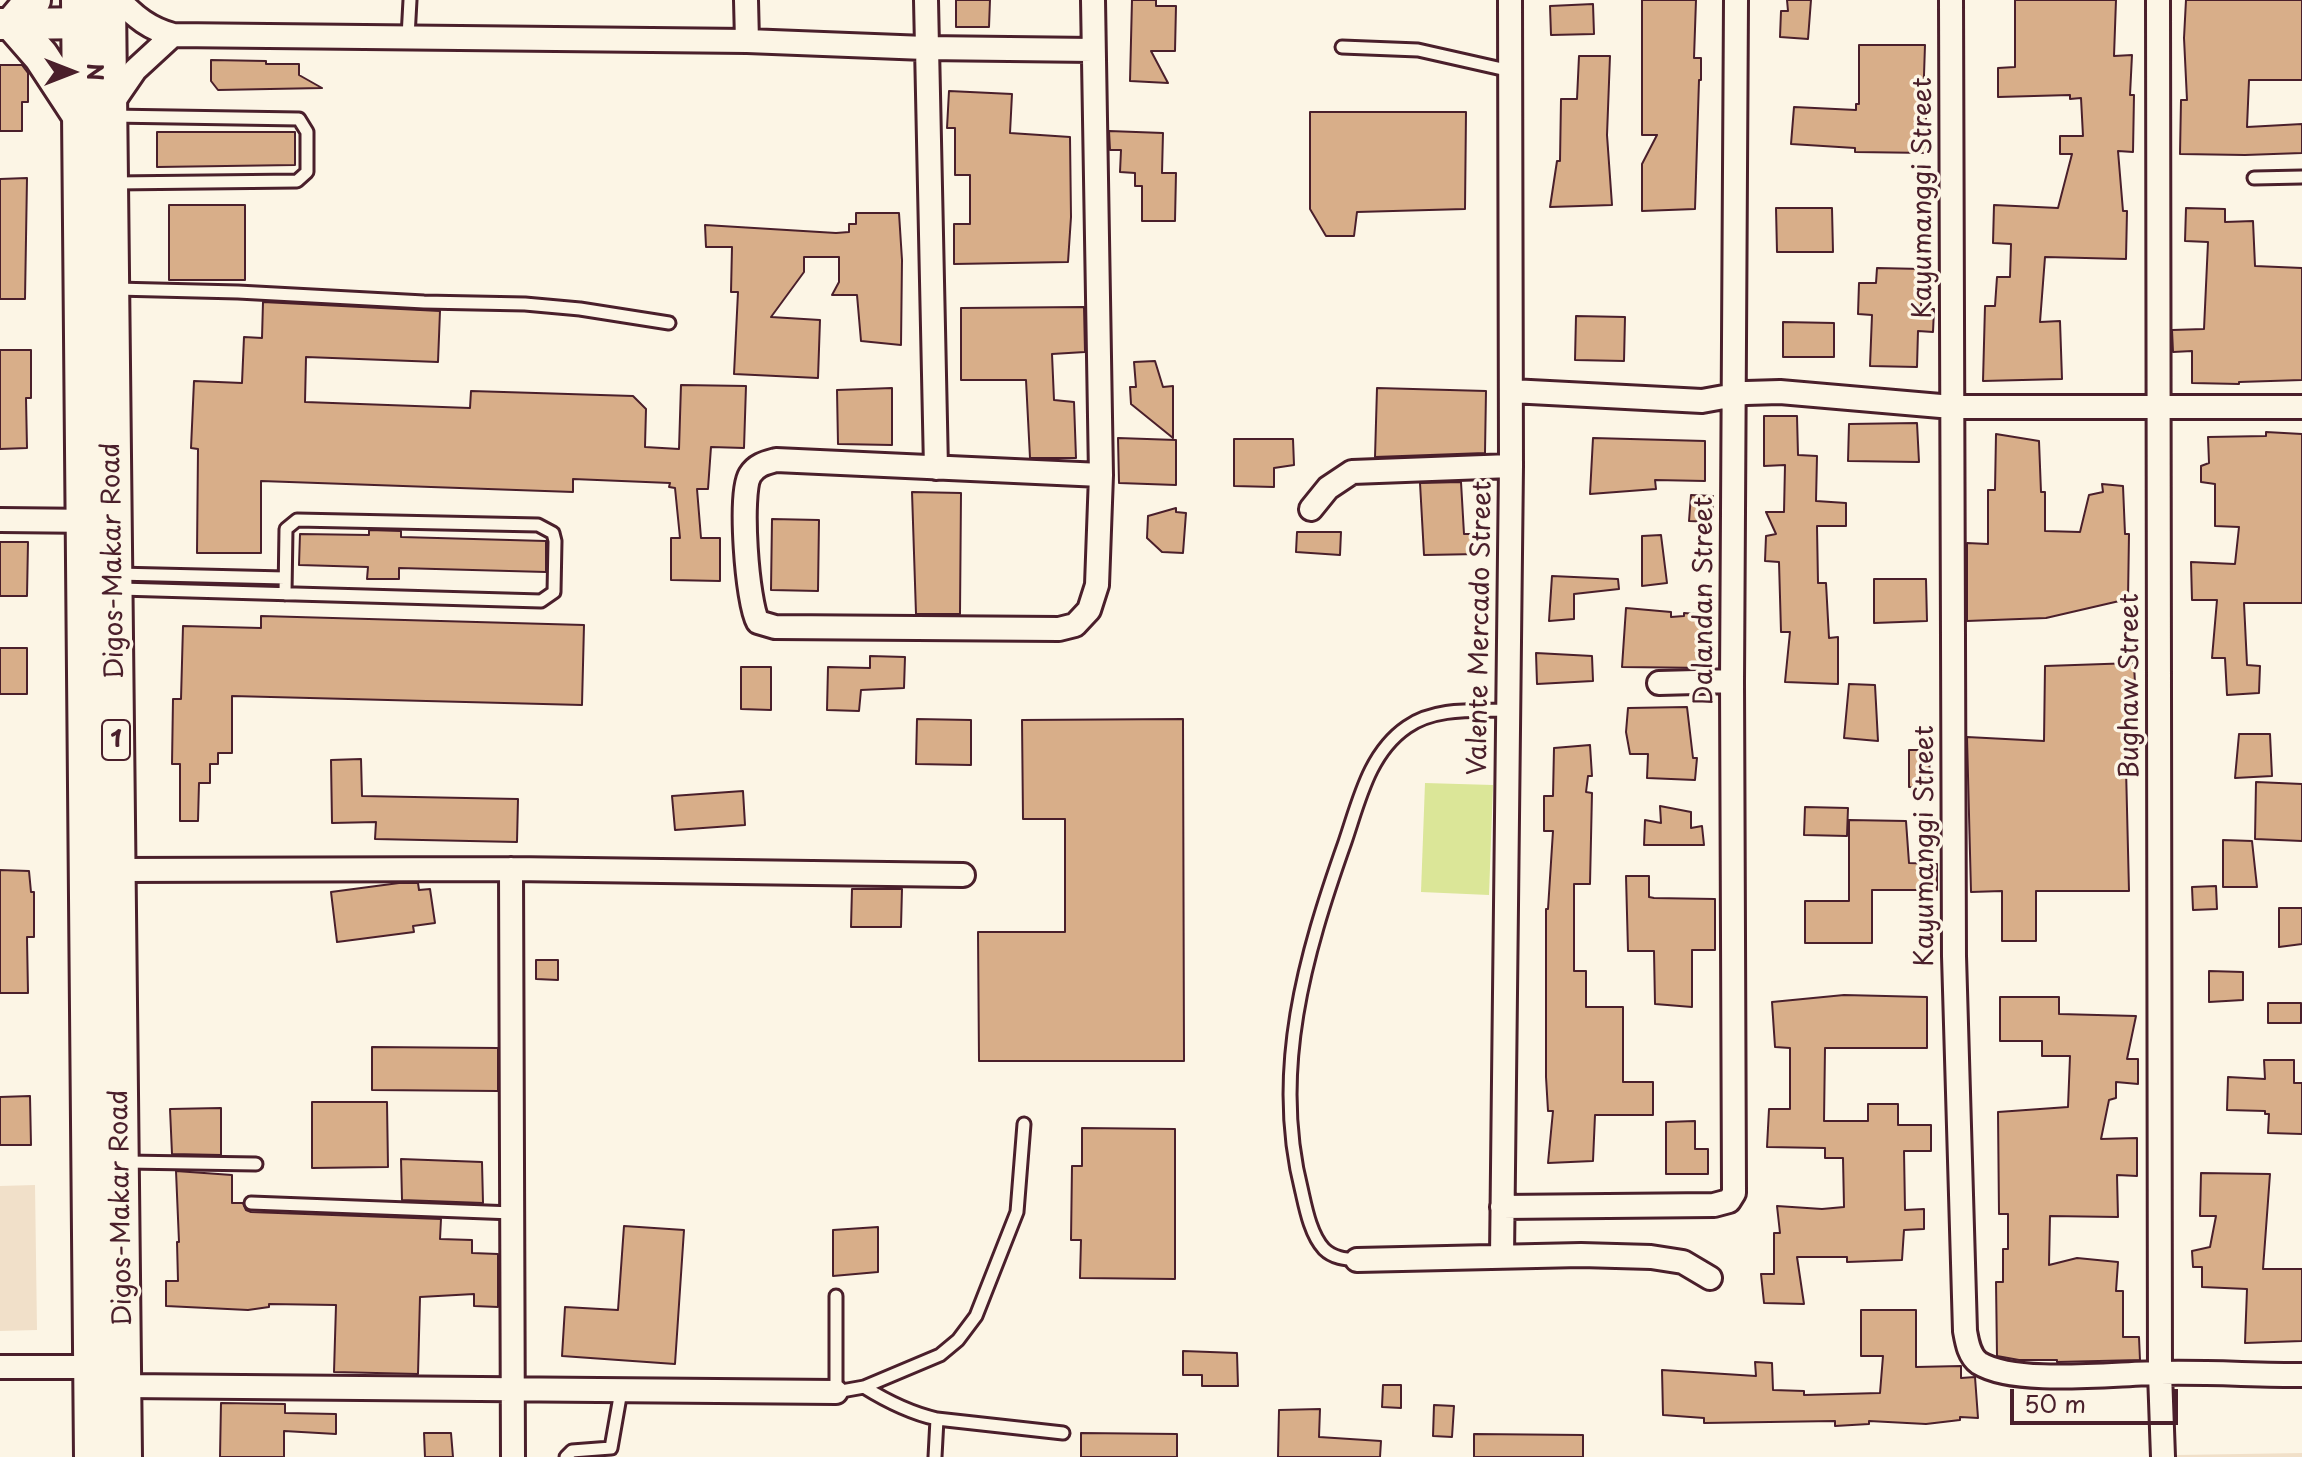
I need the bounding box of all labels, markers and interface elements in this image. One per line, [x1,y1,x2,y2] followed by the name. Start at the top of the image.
[32,32,112,112] north arrow
[80,63,113,81] text: N
[1908,77,1940,319] street label: Kayumanggi Street
[96,442,132,680] street label: Digos-Makar Road
[1463,480,1499,776] street label: Valente Mercado Street
[1689,497,1721,705] street label: Dalandan Street
[2115,593,2147,779] street label: Bughaw Street
[102,720,130,760] road number: 1
[1910,725,1942,967] street label: Kayumanggi Street
[104,1089,140,1327] street label: Digos-Makar Road
[2014,1373,2182,1423] scale bar
[2024,1385,2086,1421] text: 50 m

